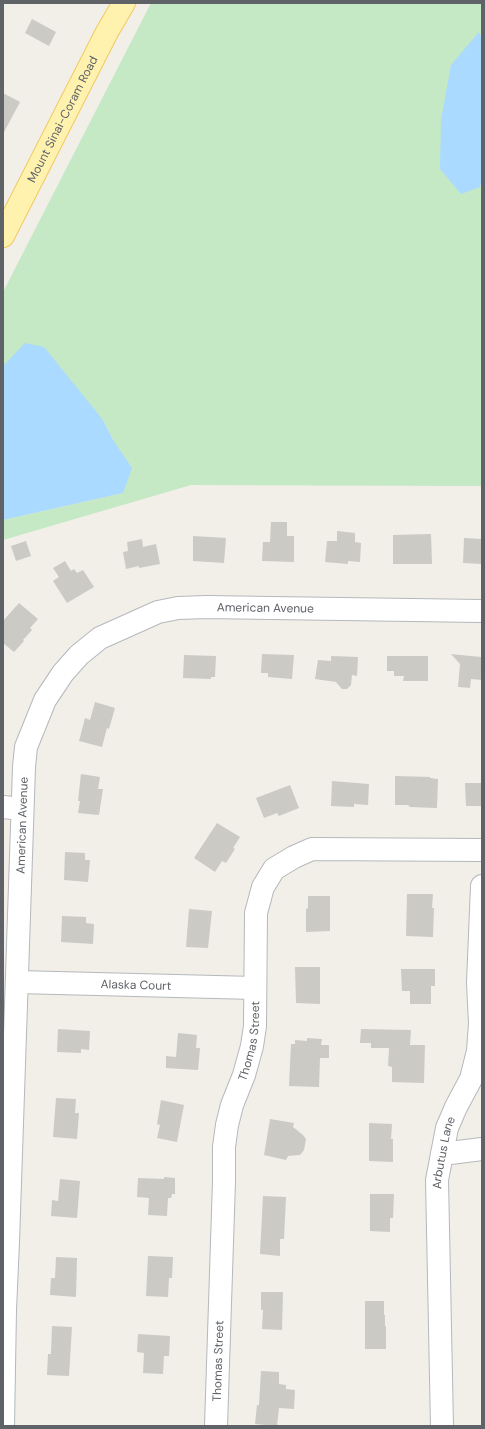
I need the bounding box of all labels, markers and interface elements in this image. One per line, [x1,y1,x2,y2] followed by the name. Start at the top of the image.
[24,53,101,185] street label: Mount Sinai-Coram Road
[217,599,314,617] street label: American Avenue
[12,776,32,874] street label: American Avenue
[100,976,172,994] street label: Alaska Court
[234,1001,263,1083] street label: Thomas Street
[429,1114,459,1189] street label: Arbutus Lane
[209,1320,227,1402] street label: Thomas Street

